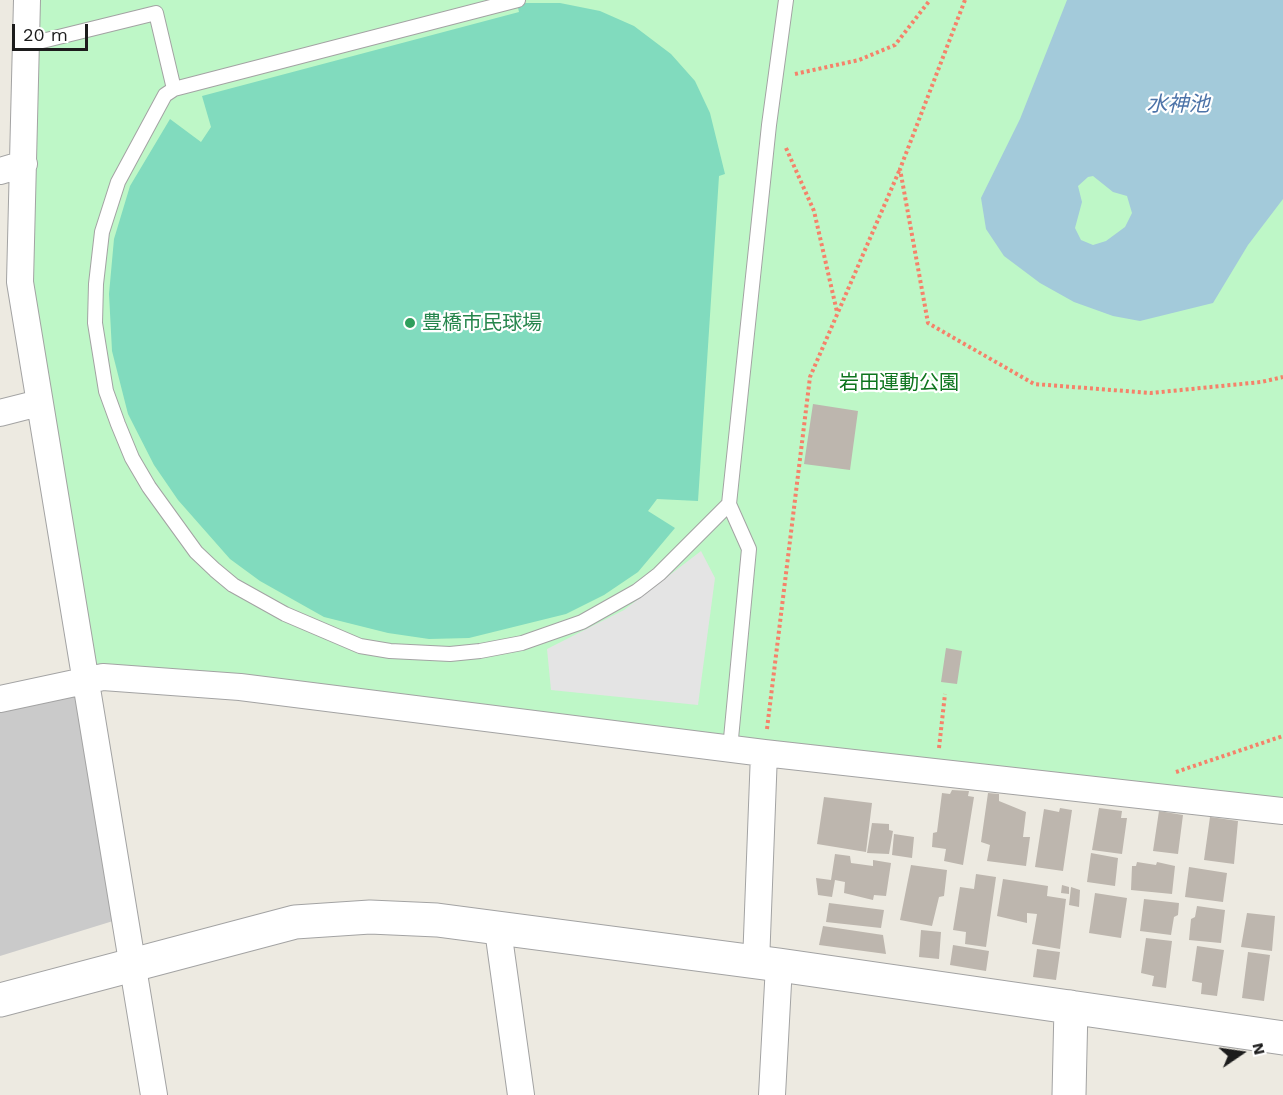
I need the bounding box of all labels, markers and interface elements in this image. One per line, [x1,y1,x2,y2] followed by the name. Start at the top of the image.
[15,12,92,50] scale bar
[23,24,68,45] text: 20 m
[1147,92,1209,118] water label: 水神池
[422,311,542,335] place label: 豊橋市民球場
[403,316,417,330] marker: 豊橋市民球場
[839,371,959,395] park label: 岩田運動公園
[1211,1023,1271,1083] north arrow
[1248,1041,1270,1057] text: N

